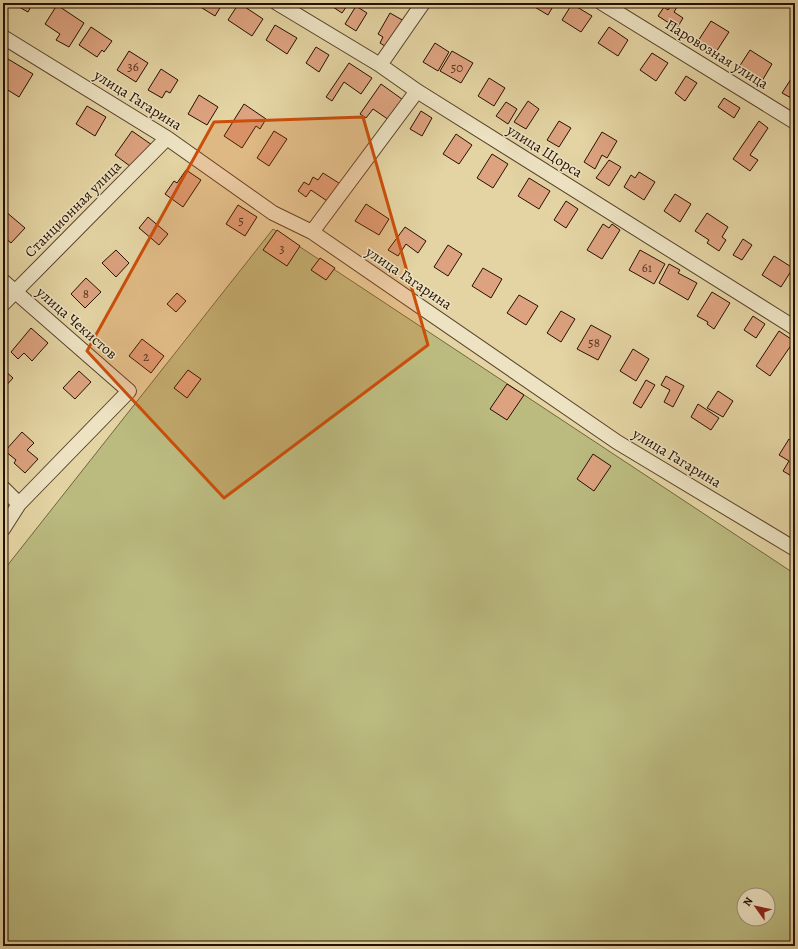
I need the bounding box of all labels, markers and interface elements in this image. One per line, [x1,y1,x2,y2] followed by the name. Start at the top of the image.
[662,14,772,94] street label: Паровозная улица
[127,58,139,75] house number: 36
[451,59,463,76] house number: 50
[89,64,186,135] street label: улица Гагарина
[503,119,587,182] street label: улица Щорса
[20,156,126,262] street label: Станционная улица
[238,212,244,229] house number: 5
[279,240,285,257] house number: 3
[361,241,456,314] street label: улица Гагарина
[642,259,653,276] house number: 61
[31,282,122,364] street label: улица Чекистов
[83,285,89,302] house number: 8
[588,334,600,351] house number: 58
[143,348,149,365] house number: 2
[628,423,725,492] street label: улица Гагарина
[736,887,776,927] north arrow
[740,894,757,909] text: N

